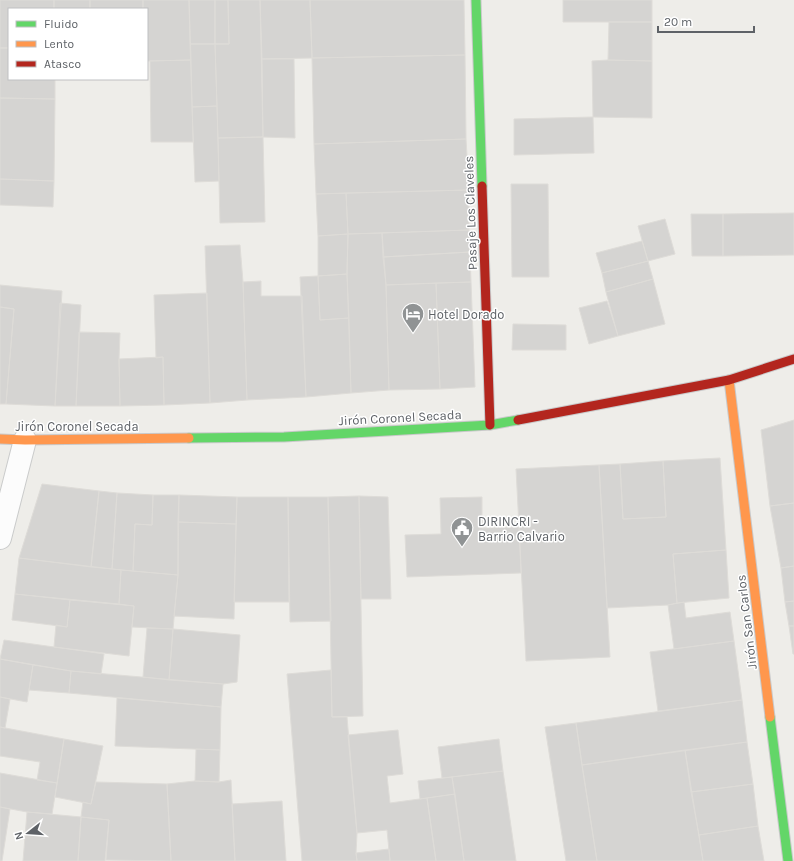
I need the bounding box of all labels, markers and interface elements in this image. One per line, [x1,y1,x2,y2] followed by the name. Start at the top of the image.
[8,8,148,80] legend
[658,8,754,34] scale bar
[664,15,692,29] text: 20 m
[44,17,78,31] text: Fluido
[44,37,74,51] text: Lento
[44,57,81,71] text: Atasco
[461,155,480,270] street label: Pasaje Los Claveles
[400,301,426,334] hotel icon: Hotel Dorado
[428,307,504,322] place label: Hotel Dorado
[338,407,462,428] street label: Jirón Coronel Secada
[15,419,139,434] street label: Jirón Coronel Secada
[478,514,565,544] place label: DIRINCRI - Barrio Calvario
[449,515,475,548] public building icon: DIRINCRI - Barrio Calvario
[733,574,760,670] street label: Jirón San Carlos
[8,813,48,853] north arrow
[12,830,26,841] text: N

